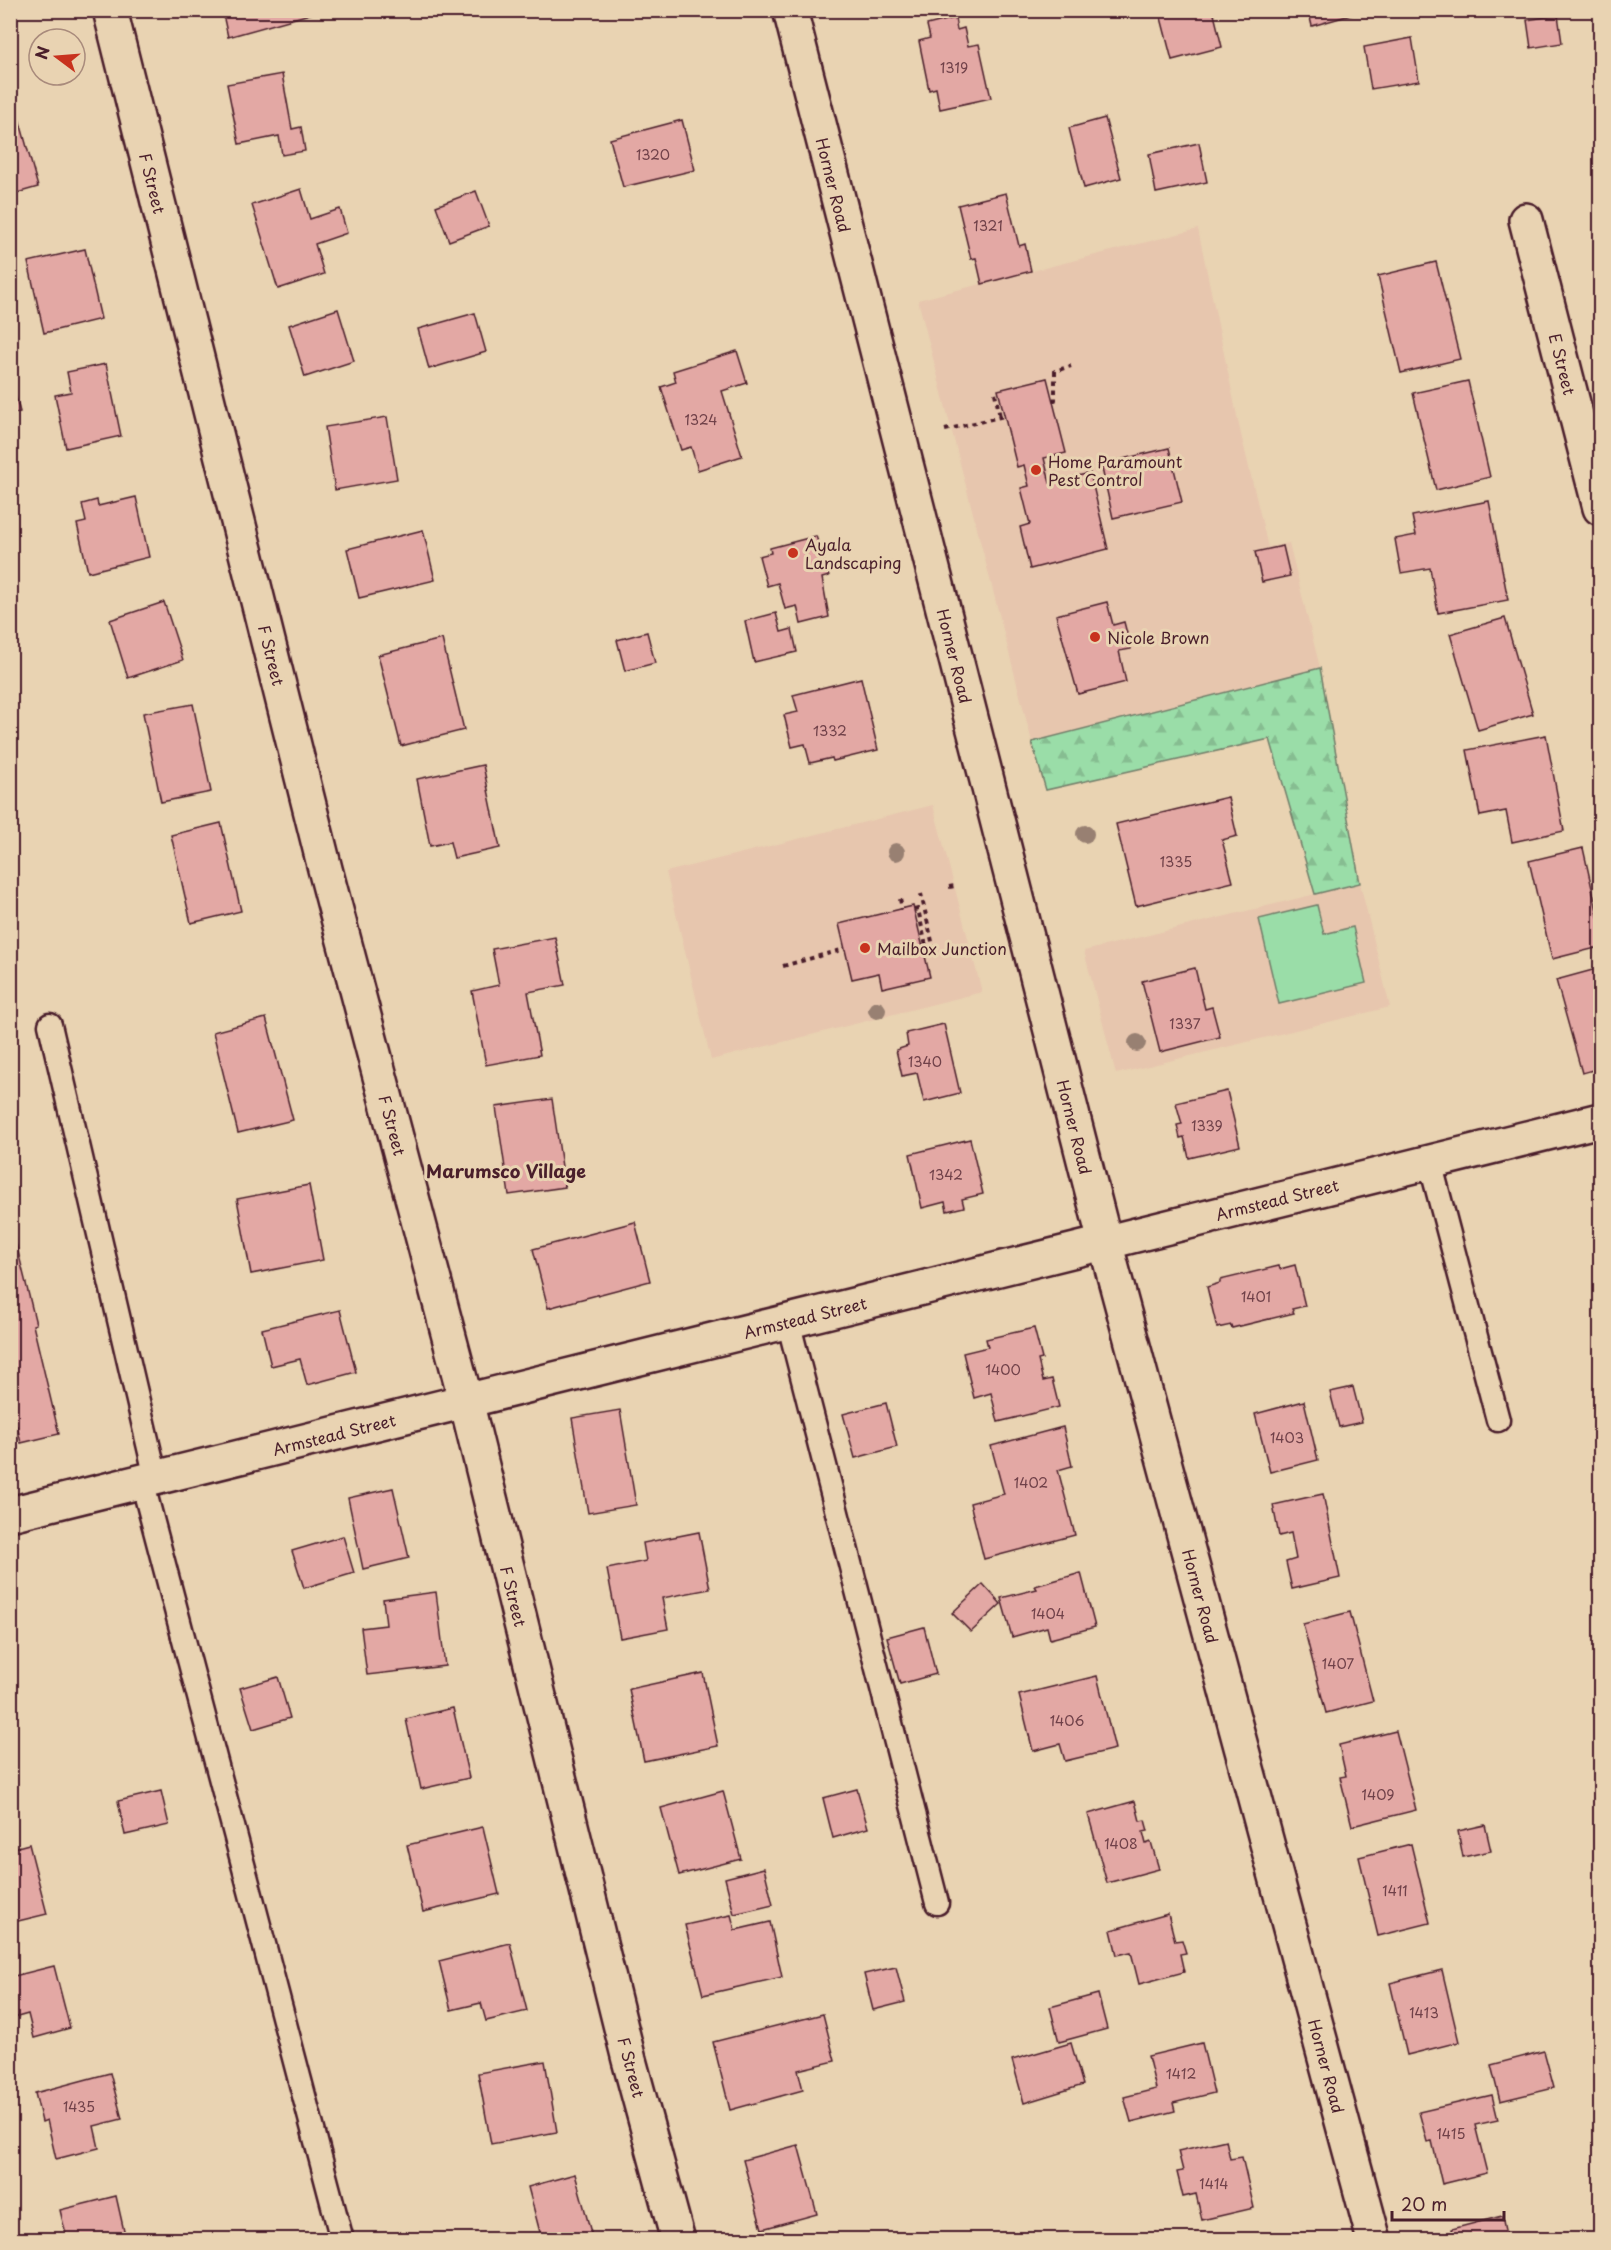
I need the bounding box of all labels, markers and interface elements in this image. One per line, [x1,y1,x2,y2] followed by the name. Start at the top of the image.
[27,27,87,87] north arrow
[28,43,55,62] text: N
[940,57,968,78] house number: 1319
[811,135,857,235] street label: Horner Road
[636,144,670,165] house number: 1320
[134,150,172,216] street label: F Street
[973,215,1003,236] house number: 1321
[1544,331,1582,398] street label: E Street
[684,409,718,430] house number: 1324
[1048,449,1183,491] place label: Home Paramount Pest Control
[1029,463,1043,477] marker: Home Paramount Pest Control
[805,532,901,574] place label: Ayala Landscaping
[786,546,800,560] marker: Ayala Landscaping
[932,606,978,706] street label: Horner Road
[253,622,291,688] street label: F Street
[1107,625,1209,649] place label: Nicole Brown
[1088,630,1102,644] marker: Nicole Brown
[813,720,847,741] house number: 1332
[1160,851,1192,872] house number: 1335
[877,936,1007,960] place label: Mailbox Junction
[858,941,872,955] marker: Mailbox Junction
[1169,1013,1201,1034] house number: 1337
[908,1051,942,1072] house number: 1340
[1052,1077,1098,1177] street label: Horner Road
[373,1092,413,1158] street label: F Street
[1191,1115,1223,1136] house number: 1339
[426,1157,586,1184] district label: Marumsco Village
[929,1164,963,1185] house number: 1342
[1213,1172,1341,1226] street label: Armstead Street
[1241,1286,1271,1307] house number: 1401
[741,1290,869,1344] street label: Armstead Street
[985,1359,1021,1380] house number: 1400
[270,1407,398,1461] street label: Armstead Street
[1270,1427,1304,1448] house number: 1403
[1014,1472,1048,1493] house number: 1402
[1177,1546,1225,1646] street label: Horner Road
[495,1563,533,1629] street label: F Street
[1031,1603,1065,1624] house number: 1404
[1322,1653,1354,1674] house number: 1407
[1050,1710,1085,1731] house number: 1406
[1361,1784,1395,1805] house number: 1409
[1104,1833,1138,1854] house number: 1408
[1382,1880,1408,1901] house number: 1411
[1409,2002,1439,2023] house number: 1413
[1303,2016,1351,2116] street label: Horner Road
[612,2034,652,2100] street label: F Street
[1166,2063,1196,2084] house number: 1412
[63,2096,95,2117] house number: 1435
[1436,2123,1466,2144] house number: 1415
[1199,2173,1229,2194] house number: 1414
[1392,2184,1504,2222] scale bar
[1401,2190,1447,2217] text: 20 m

